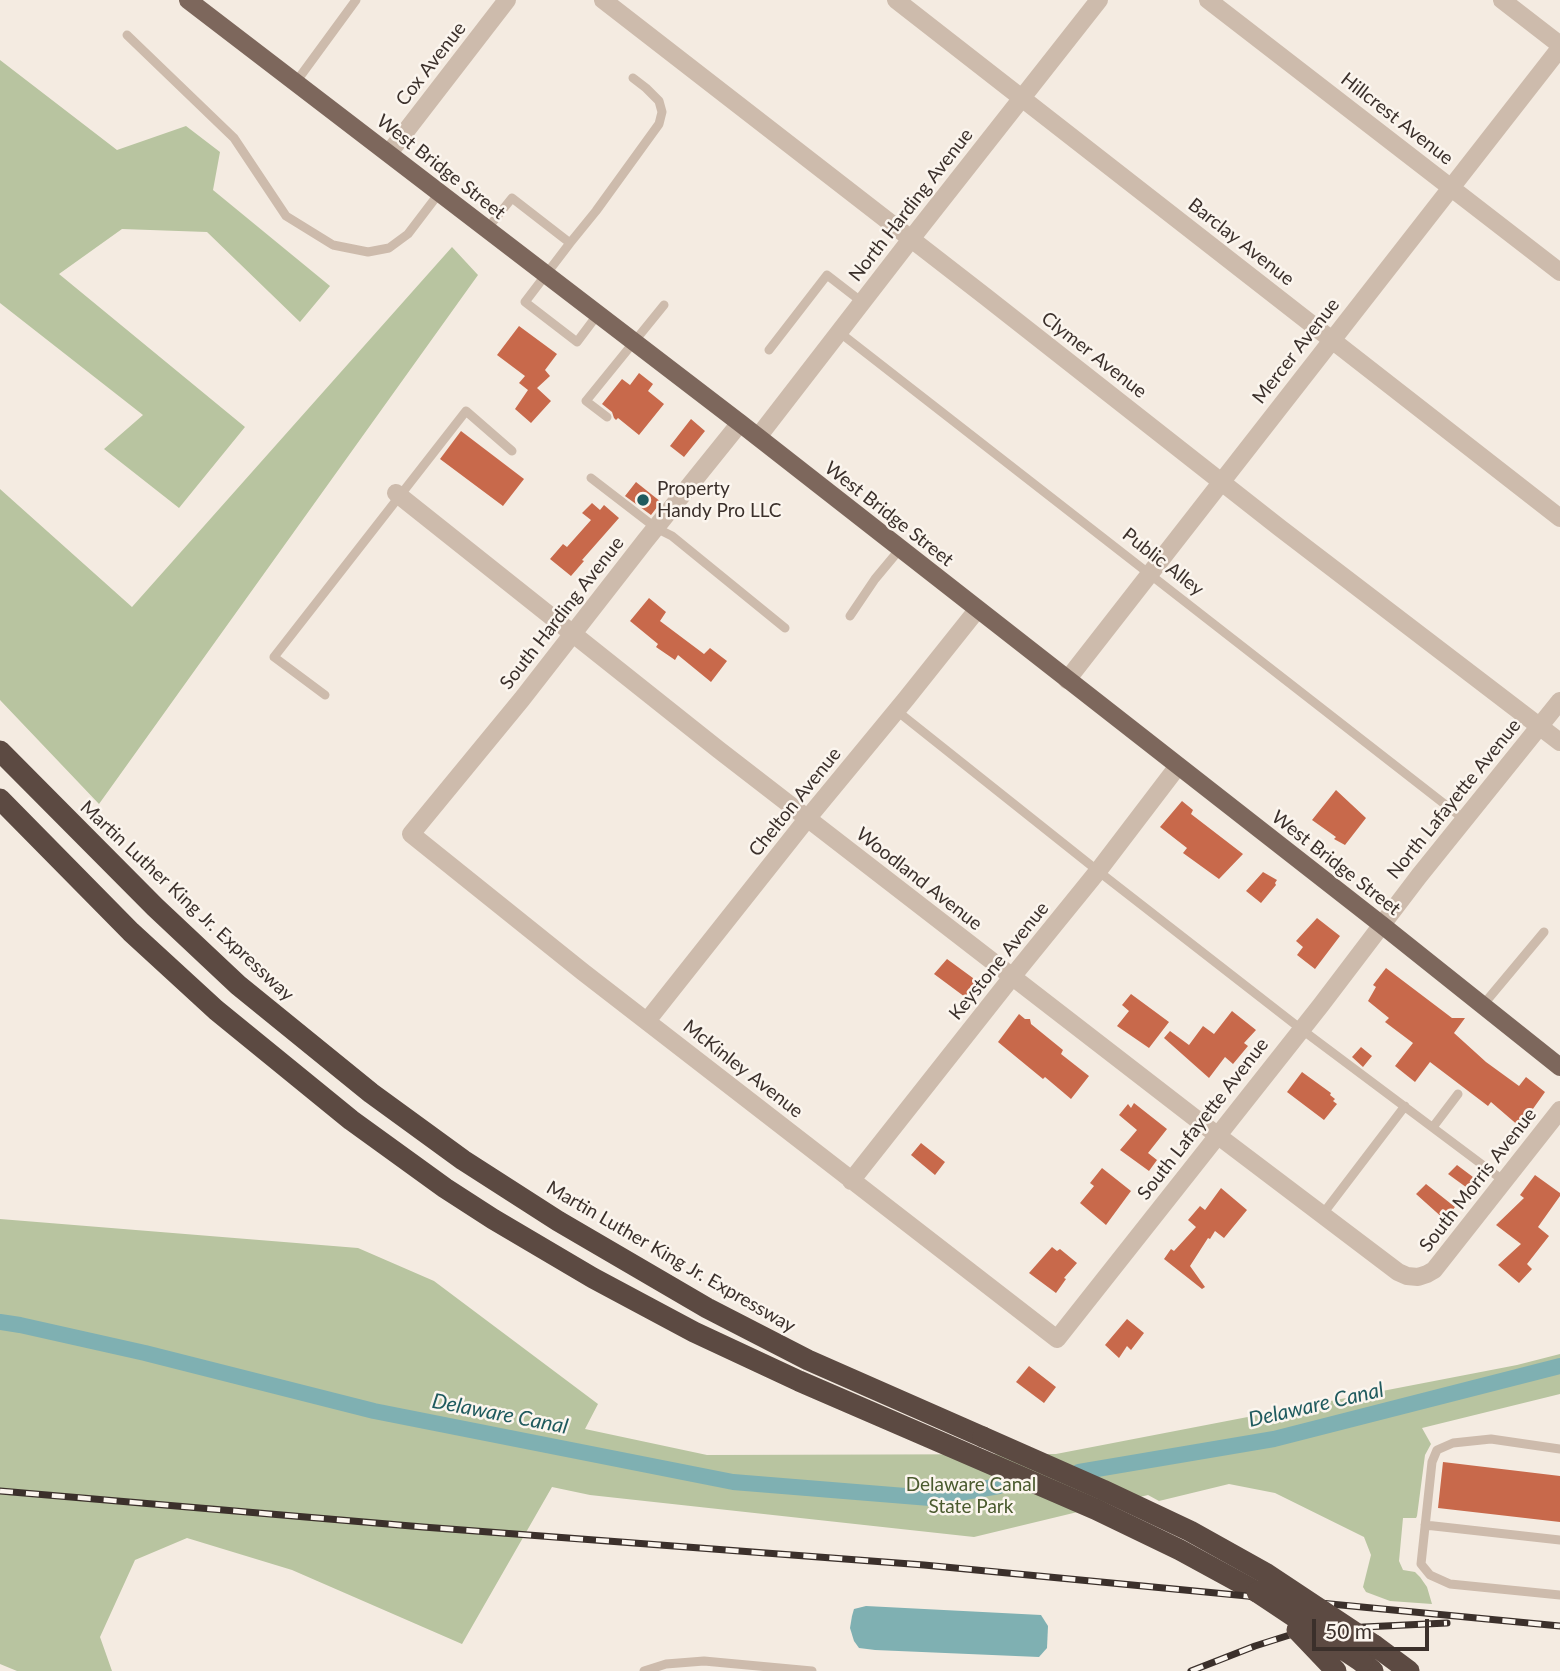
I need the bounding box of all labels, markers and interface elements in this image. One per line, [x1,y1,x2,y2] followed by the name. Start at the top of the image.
[391,18,471,110] street label: Cox Avenue
[1336,68,1458,170] street label: Hillcrest Avenue
[372,110,510,224] street label: West Bridge Street
[844,124,978,286] street label: North Harding Avenue
[1183,193,1299,291] street label: Barclay Avenue
[1248,294,1344,408] street label: Mercer Avenue
[1037,307,1151,403] street label: Clymer Avenue
[820,457,958,571] street label: West Bridge Street
[657,478,782,522] place label: Property Handy Pro LLC
[635,492,651,508] marker: Property Handy Pro LLC
[1118,523,1208,601] street label: Public Alley
[495,532,629,694] street label: South Harding Avenue
[1382,714,1526,884] street label: North Lafayette Avenue
[744,743,846,861] street label: Chelton Avenue
[76,796,298,1006] street label: Martin Luther King Jr. Expressway
[1267,806,1405,920] street label: West Bridge Street
[851,823,987,935] street label: Woodland Avenue
[944,897,1054,1025] street label: Keystone Avenue
[678,1015,808,1123] street label: McKinley Avenue
[1133,1034,1273,1204] street label: South Lafayette Avenue
[1415,1103,1541,1257] street label: South Morris Avenue
[542,1176,800,1338] street label: Martin Luther King Jr. Expressway
[1246,1377,1386,1433] water label: Delaware Canal
[430,1388,570,1440] water label: Delaware Canal
[906,1474,1036,1518] park label: Delaware Canal State Park
[1315,1604,1432,1648] scale bar
[1325,1618,1372,1643] text: 50 m

